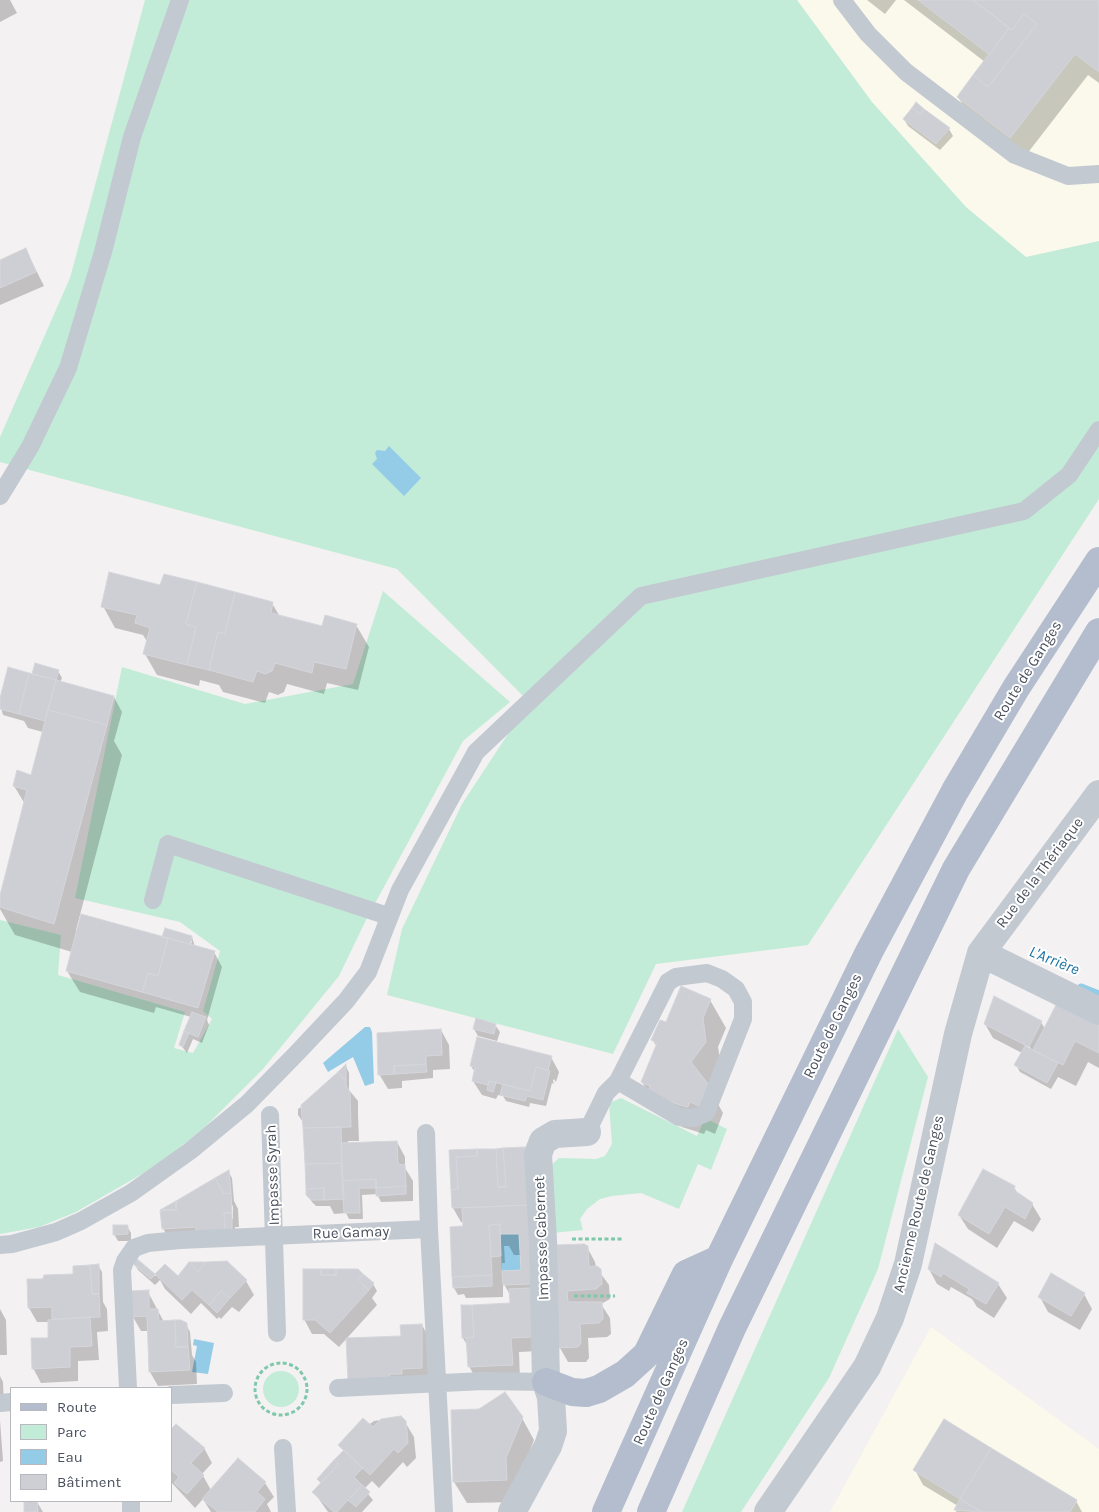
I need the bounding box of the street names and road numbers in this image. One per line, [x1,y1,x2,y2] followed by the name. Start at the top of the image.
[990,618,1066,724] street label: Route de Ganges
[993,814,1087,932] street label: Rue de la Thériaque
[800,971,866,1081] street label: Route de Ganges
[890,1114,948,1294] street label: Ancienne Route de Ganges
[262,1124,284,1226] street label: Impasse Syrah
[531,1176,553,1300] street label: Impasse Cabernet
[312,1223,390,1243] street label: Rue Gamay
[629,1336,693,1448] street label: Route de Ganges

